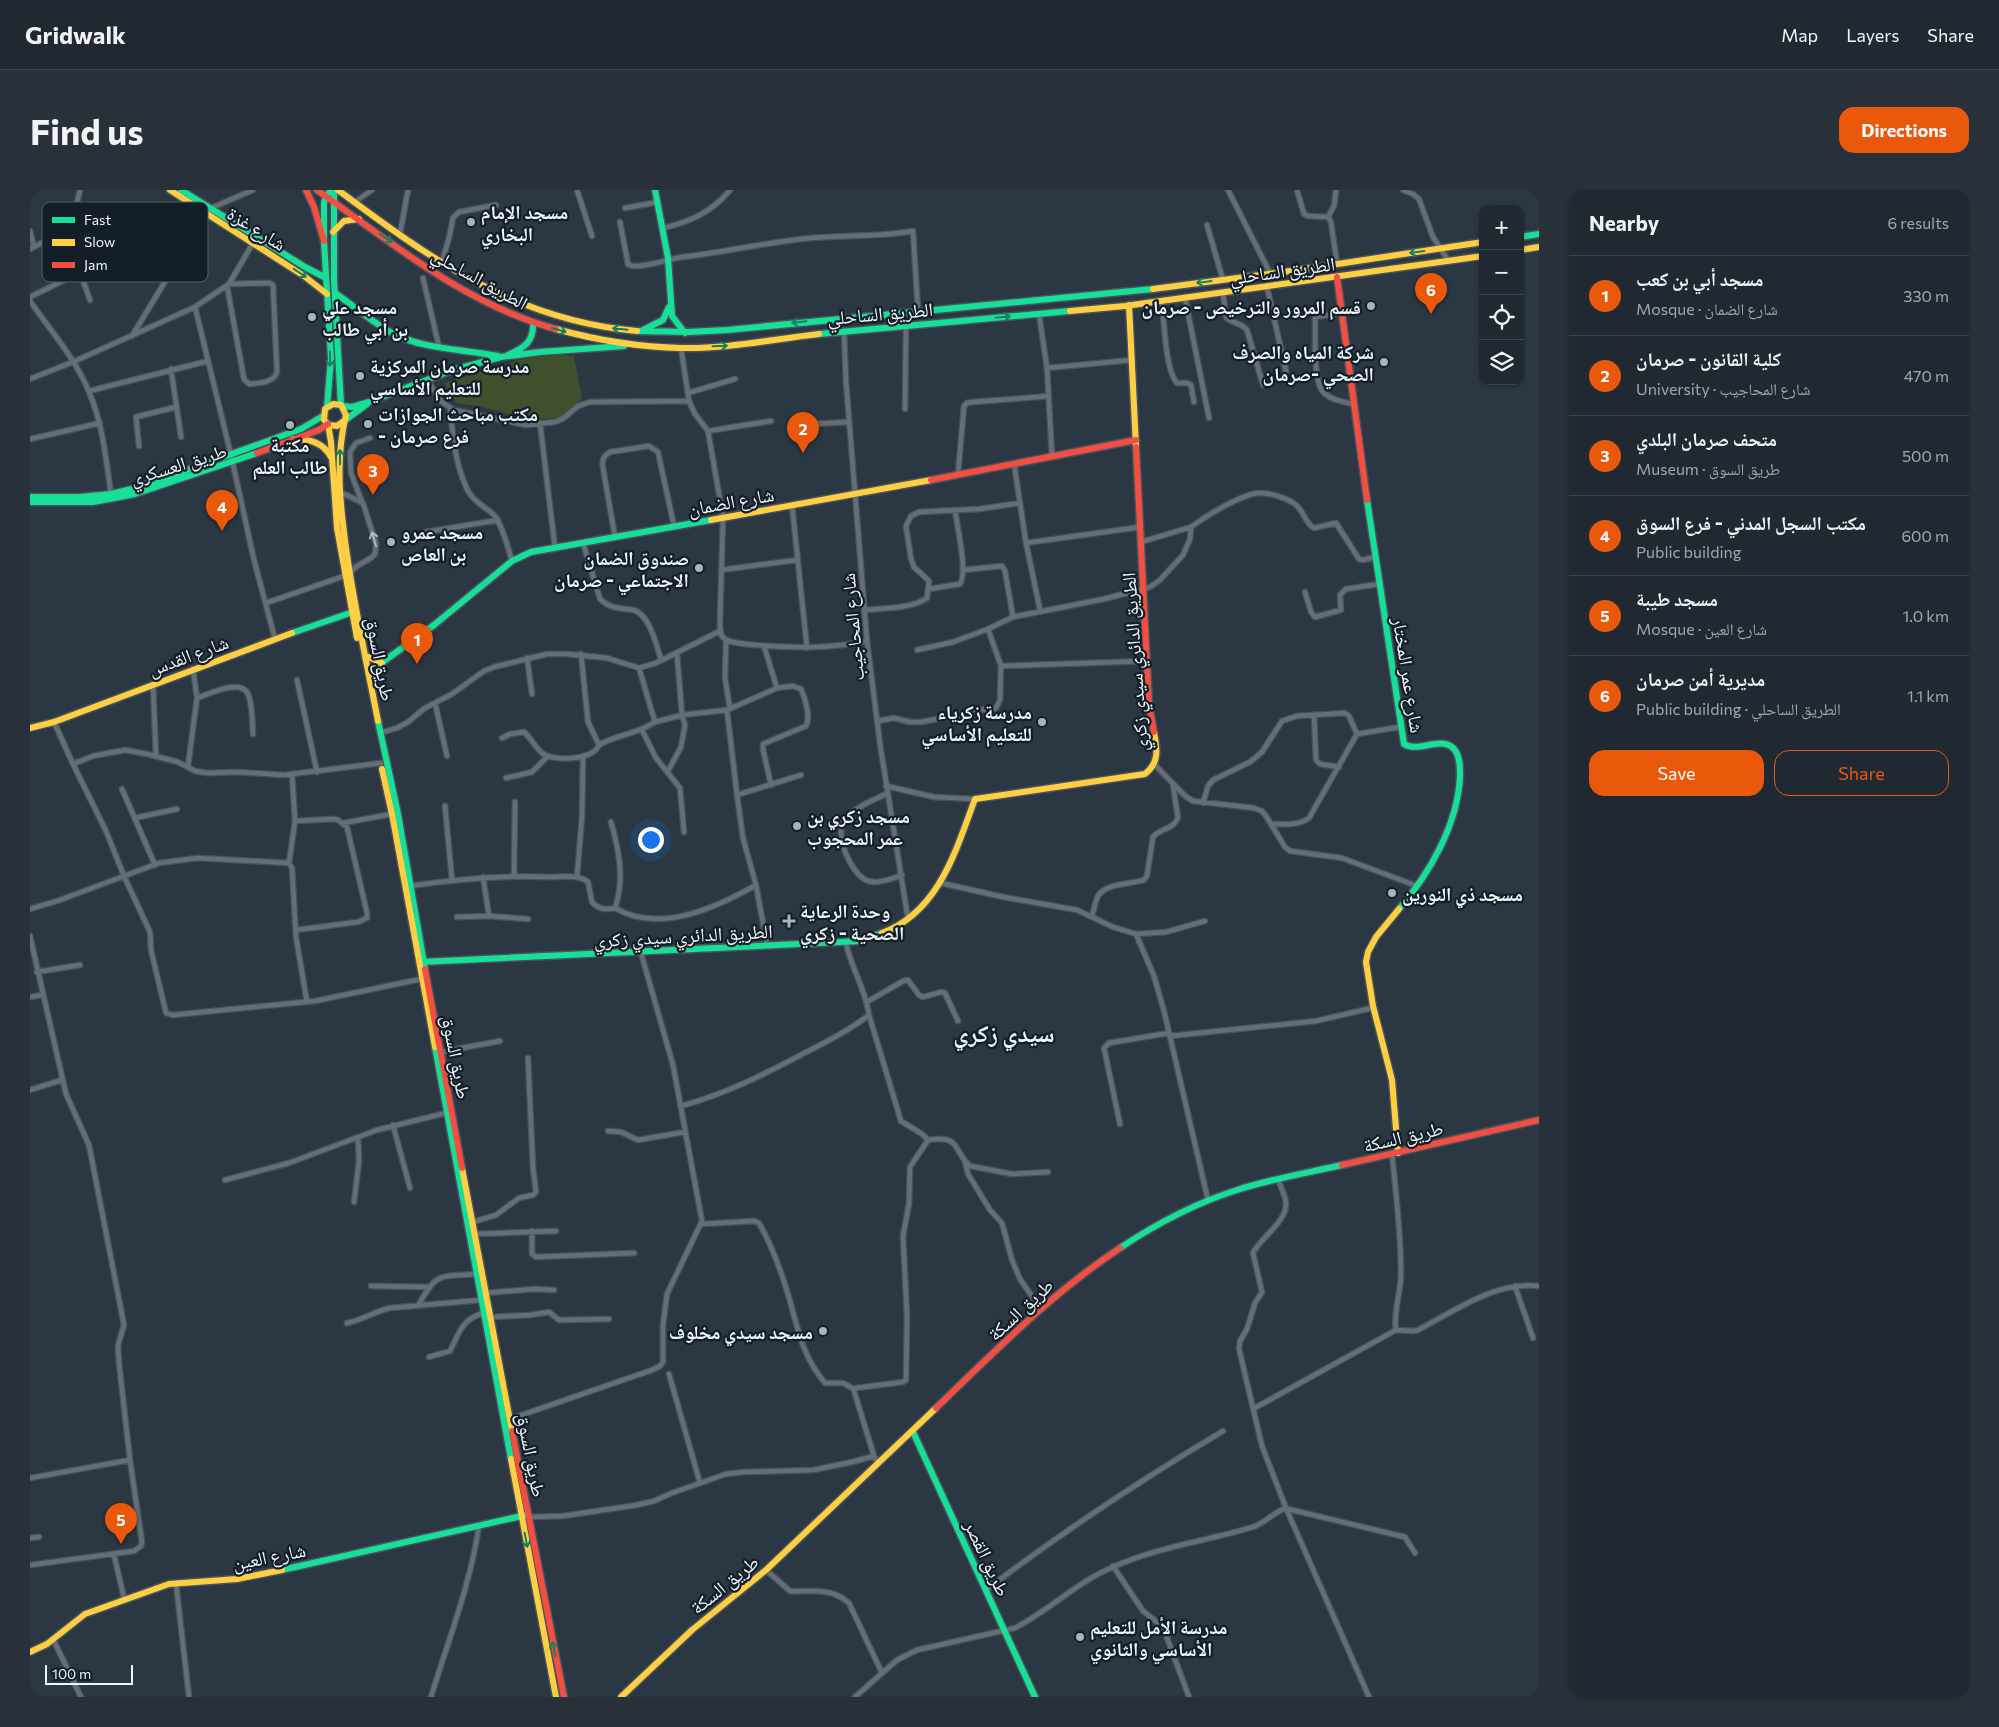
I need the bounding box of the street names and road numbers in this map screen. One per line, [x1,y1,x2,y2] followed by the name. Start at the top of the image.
[223,201,291,256] street label: شارع غزة
[426,242,532,318] street label: الطريق الساحلي
[1228,251,1337,294] street label: الطريق الساحلي
[826,297,934,334] street label: الطريق الساحلي
[127,438,230,494] street label: طريق العسكري
[686,482,776,521] street label: شارع الضمان
[1116,571,1157,752] street label: الطريق الدائري سيدي زكري
[836,572,869,682] street label: شارع المحاجيب
[361,615,400,703] street label: طريق السوق
[1387,615,1429,735] street label: شارع عمر المختار
[145,630,232,681] street label: شارع القدس
[593,919,773,956] street label: الطريق الدائري سيدي زكري
[437,1013,476,1101] street label: طريق السوق
[1361,1116,1445,1157] street label: طريق السكة
[983,1273,1058,1346] street label: طريق السكة
[512,1411,551,1499] street label: طريق السوق
[959,1516,1016,1600] street label: طريق القصر
[230,1538,308,1575] street label: شارع العين
[685,1550,763,1619] street label: طريق السكة

